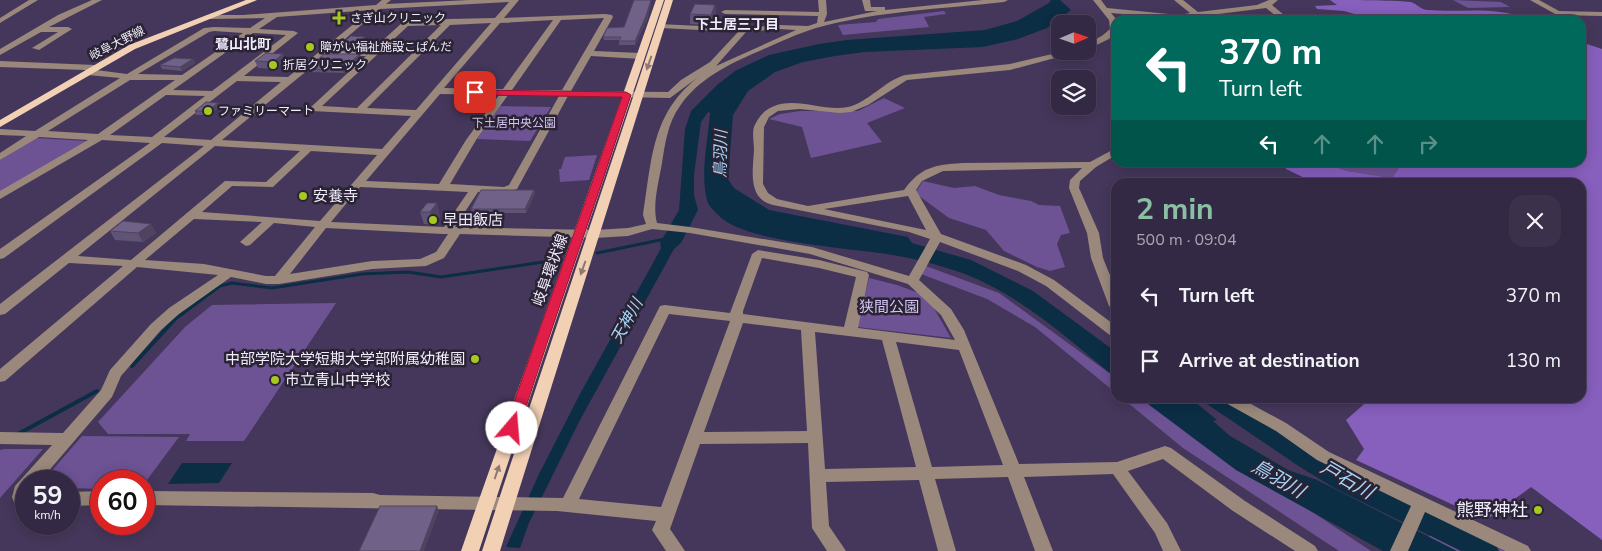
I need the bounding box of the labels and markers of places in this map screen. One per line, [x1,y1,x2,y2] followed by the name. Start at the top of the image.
[350,10,446,26] place label: さぎ山クリニック
[332,11,346,25] marker: さぎ山クリニック
[320,39,452,55] place label: 障がい福祉施設こぱんだ
[304,41,316,53] marker: 障がい福祉施設こぱんだ
[283,57,367,73] place label: 折居クリニック
[267,59,279,71] marker: 折居クリニック
[454,71,496,113] pin
[218,103,314,119] place label: ファミリーマート
[202,105,214,117] marker: ファミリーマート
[313,186,358,206] place label: 安養寺
[297,190,309,202] marker: 安養寺
[443,210,503,230] place label: 早田飯店
[427,214,439,226] marker: 早田飯店
[225,349,465,369] place label: 中部学院大学短期大学部附属幼稚園
[469,353,481,365] marker: 中部学院大学短期大学部附属幼稚園
[285,370,390,390] place label: 市立青山中学校
[269,374,281,386] marker: 市立青山中学校
[1456,498,1528,522] place label: 熊野神社
[1532,504,1544,516] marker: 熊野神社

